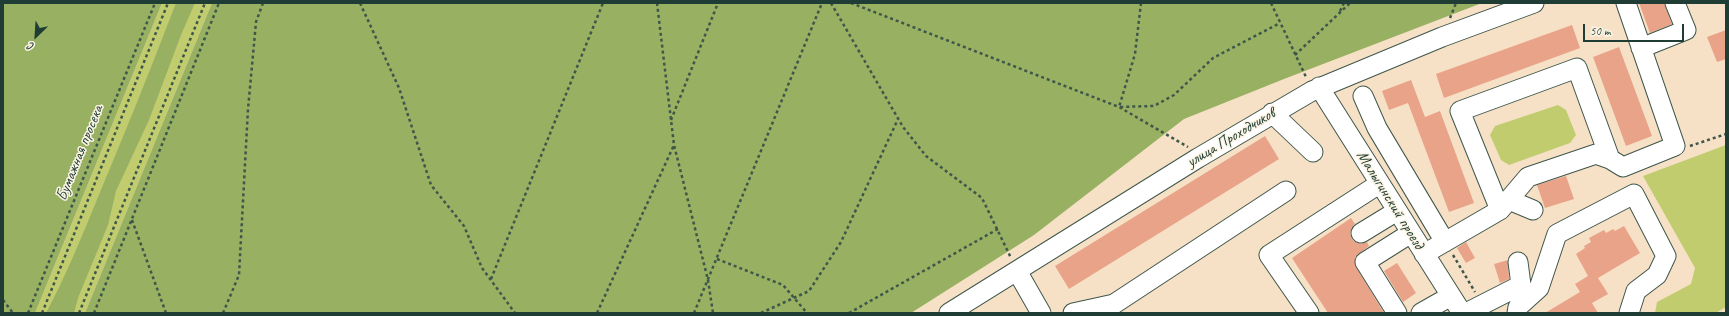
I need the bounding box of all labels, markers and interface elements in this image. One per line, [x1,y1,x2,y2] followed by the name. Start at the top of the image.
[16,16,56,56] north arrow
[1585,16,1686,42] scale bar
[1590,23,1610,39] text: 50 m
[26,39,36,54] text: С
[52,103,108,203] street label: Бумажная просека
[1183,104,1279,172] street label: улица Проходчиков
[1352,147,1428,253] street label: Малыгинский проезд

